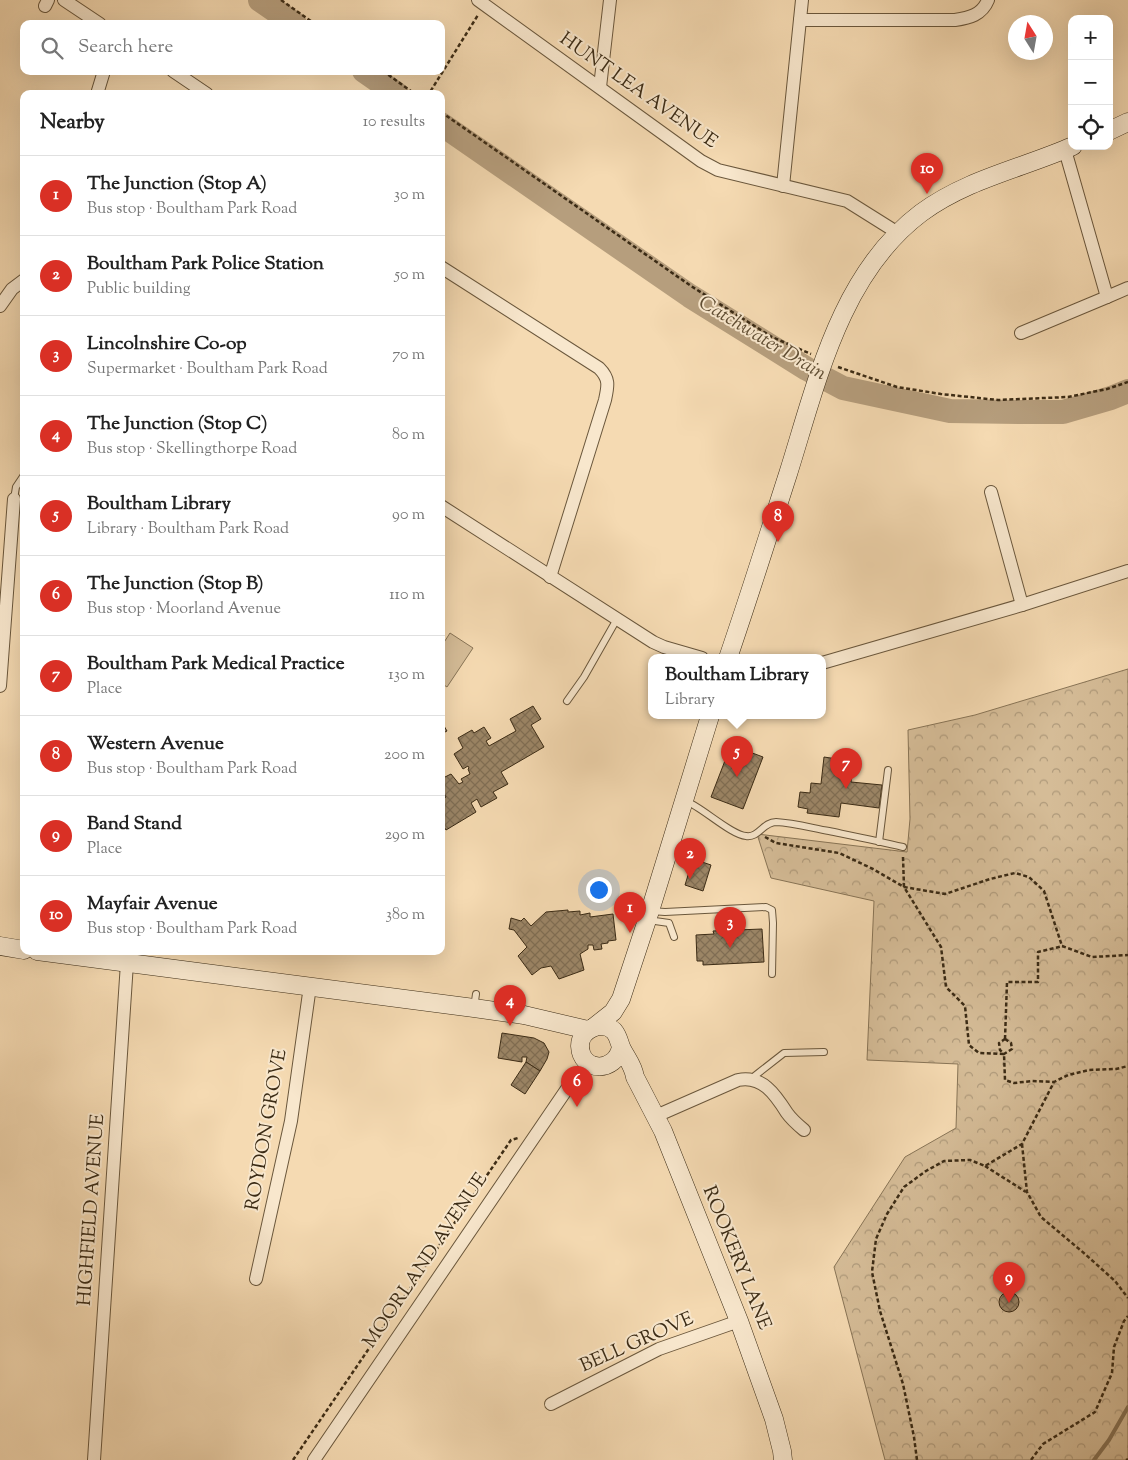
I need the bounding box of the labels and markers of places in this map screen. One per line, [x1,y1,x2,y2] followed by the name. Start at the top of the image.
[911,153,943,194] pin: 10
[762,501,794,542] pin: 8
[721,736,753,777] pin: 5
[830,748,862,789] pin: 7
[674,838,706,879] pin: 2
[614,892,646,933] pin: 1
[714,907,746,948] pin: 3
[494,985,526,1026] pin: 4
[561,1066,593,1107] pin: 6
[993,1262,1025,1303] pin: 9

